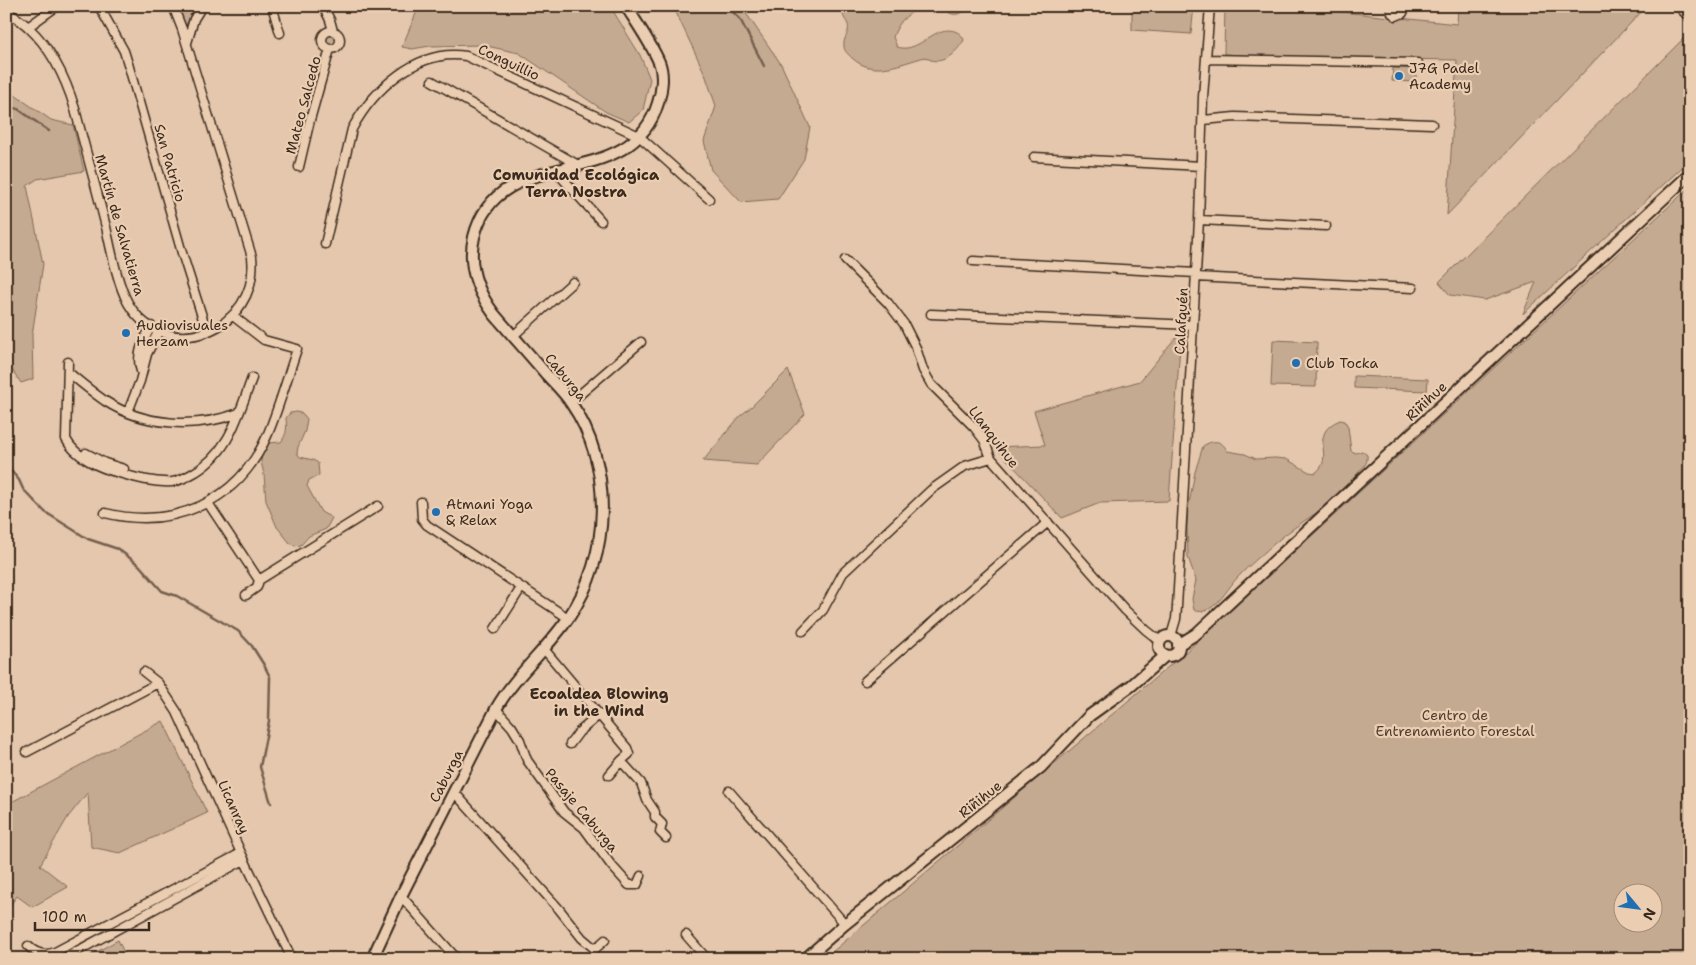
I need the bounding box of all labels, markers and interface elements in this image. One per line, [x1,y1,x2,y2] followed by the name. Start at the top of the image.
[475,40,543,84] street label: Conguillio
[281,54,325,156] street label: Mateo Salcedo
[1409,59,1480,93] place label: J7G Padel Academy
[1393,70,1405,82] marker: J7G Padel Academy
[150,122,190,204] street label: San Patricio
[91,152,149,298] street label: Martín de Salvatierra
[493,165,660,202] district label: Comunidad Ecológica Terra Nostra
[1170,287,1192,355] street label: Calafquén
[136,316,228,350] place label: Audiovisuales Herzam
[120,327,132,339] marker: Audiovisuales Herzam
[541,349,591,405] street label: Caburga
[1306,354,1378,372] place label: Club Tocka
[1290,357,1302,369] marker: Club Tocka
[1402,377,1450,425] street label: Riñihue
[965,402,1023,472] street label: Llanquihue
[446,495,533,529] place label: Atmani Yoga & Relax
[430,506,442,518] marker: Atmani Yoga & Relax
[529,684,669,721] district label: Ecoaldea Blowing in the Wind
[1376,706,1535,740] park label: Centro de Entrenamiento Forestal
[425,746,467,805] street label: Caburga
[542,764,623,856] street label: Pasaje Caburga
[955,776,1005,822] street label: Riñihue
[214,777,254,837] street label: Licanray
[1614,882,1664,932] north arrow
[35,900,149,932] scale bar
[1639,905,1660,924] text: N
[42,907,87,927] text: 100 m

